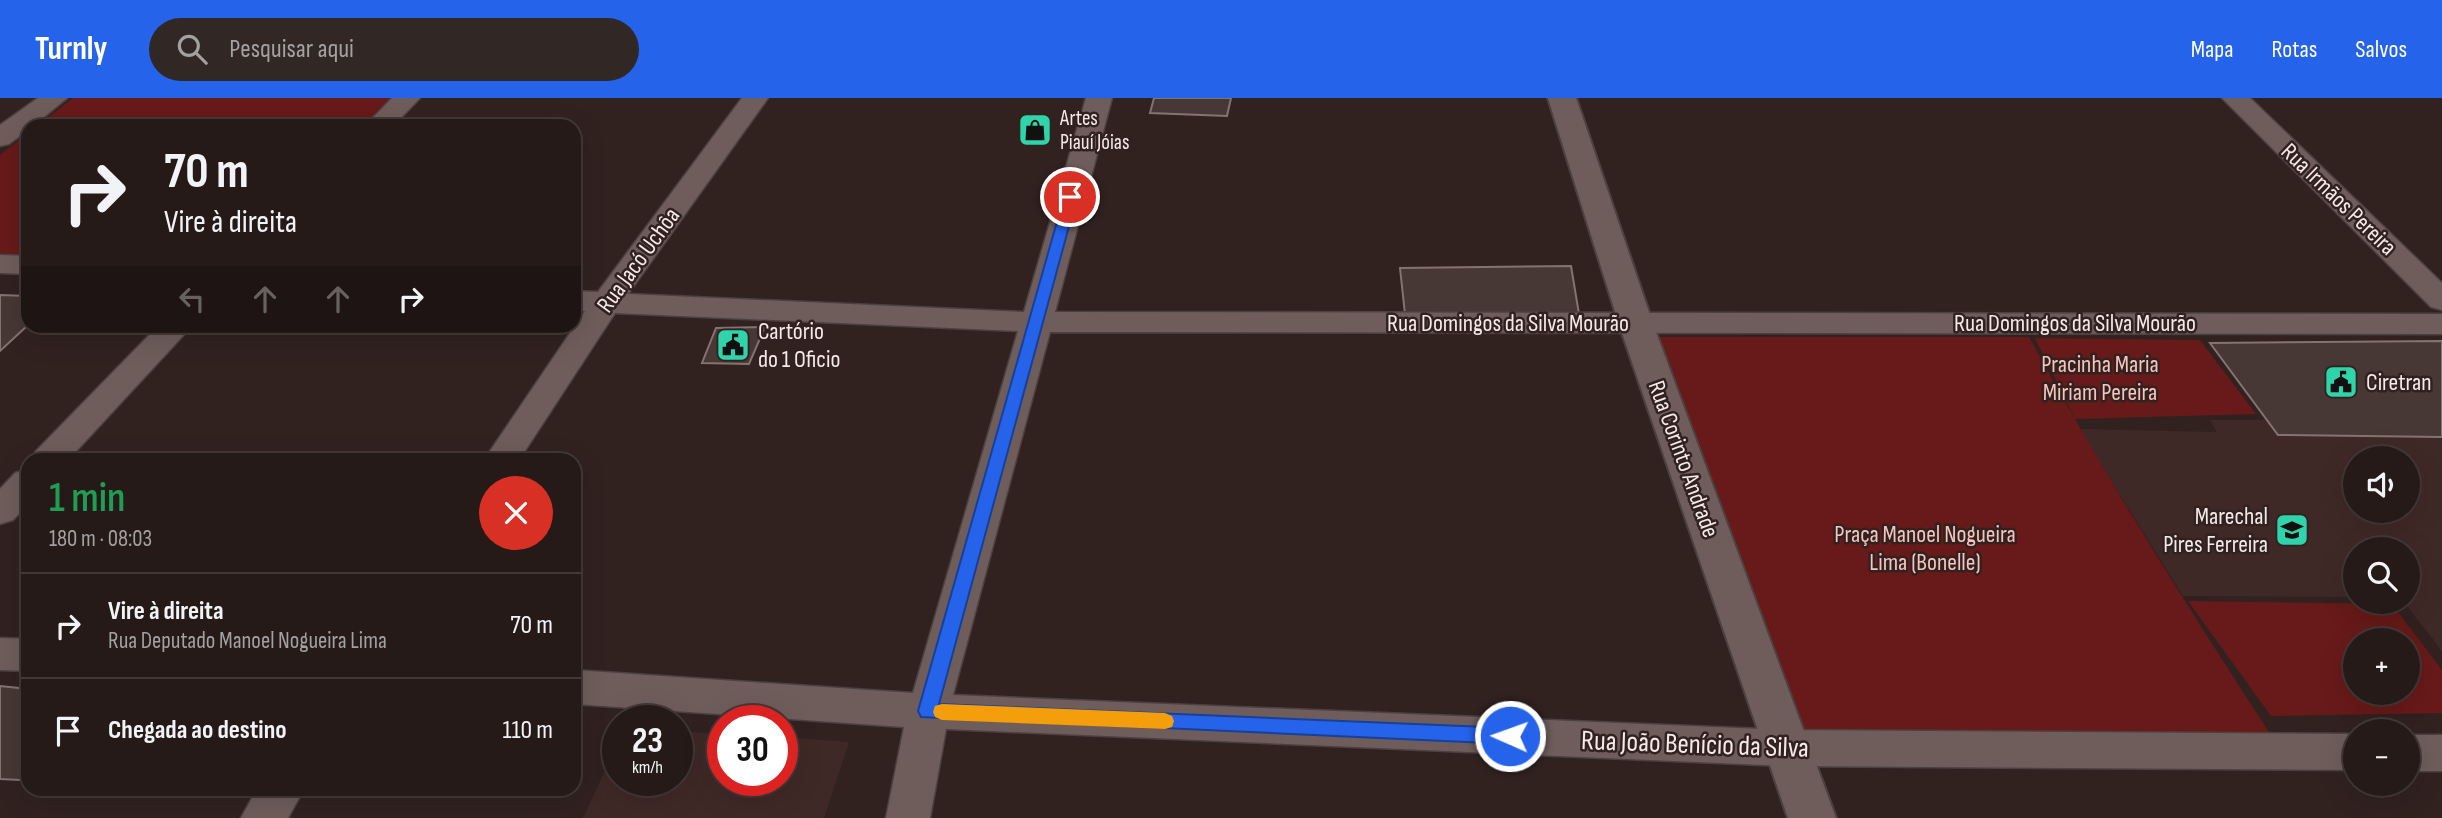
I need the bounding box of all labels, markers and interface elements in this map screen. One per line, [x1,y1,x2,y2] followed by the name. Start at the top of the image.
[149,18,639,81] search box
[35,29,107,69] text: Turnly
[173,30,211,68] icon: search
[229,34,354,65] text: Pesquisar aqui
[2191,35,2234,64] text: Mapa
[2272,35,2317,64] text: Rotas
[2355,35,2407,64] text: Salvos
[1059,106,1129,155] place label: Artes Piauí Jóias
[1016,111,1054,149] shop icon: Artes Piauí Jóias
[2275,137,2402,262] street label: Rua Irmãos Pereira
[164,143,249,202] text: 70 m
[49,147,140,238] icon: right
[1040,167,1100,227] pin
[1051,178,1089,216] icon: arrive
[591,202,686,318] street label: Rua Jacó Uchôa
[164,203,297,242] text: Vire à direita
[173,280,211,318] icon: left
[246,280,284,318] icon: ahead
[319,280,357,318] icon: ahead
[392,280,430,318] icon: right
[1387,309,1629,338] street label: Rua Domingos da Silva Mourão
[1954,309,2196,338] street label: Rua Domingos da Silva Mourão
[758,317,840,374] place label: Cartório do 1 Oficio
[714,326,752,364] public building icon: Cartório do 1 Oficio
[2041,350,2159,407] park label: Pracinha Maria Miriam Pereira
[2322,363,2360,401] public building icon: Ciretran
[2366,368,2432,397] place label: Ciretran
[1642,377,1725,542] street label: Rua Corinto Andrade
[2343,446,2420,796] map controls
[2343,446,2420,523] button: sound
[49,473,125,524] text: 1 min
[479,476,553,550] button: close
[2163,502,2268,559] place label: Marechal Pires Ferreira
[2273,511,2311,549] school or university icon: Marechal Pires Ferreira
[1834,520,2016,577] park label: Praça Manoel Nogueira Lima (Bonelle)
[49,525,152,553] text: 180 m · 08:03
[2343,537,2420,614] button: search
[108,596,224,627] text: Vire à direita
[49,607,87,645] icon: right
[510,610,553,641] text: 70 m
[108,627,387,655] text: Rua Deputado Manoel Nogueira Lima
[2343,628,2420,705] button: +
[1473,699,1547,773] position arrow
[707,705,798,796] speed limit sign: 30
[49,712,87,750] icon: arrive
[108,715,287,746] text: Chegada ao destino
[502,715,553,746] text: 110 m
[2343,719,2420,796] button: −
[632,720,663,763] text: 23
[1580,724,1809,765] street label: Rua João Benício da Silva
[632,757,663,778] text: km/h

